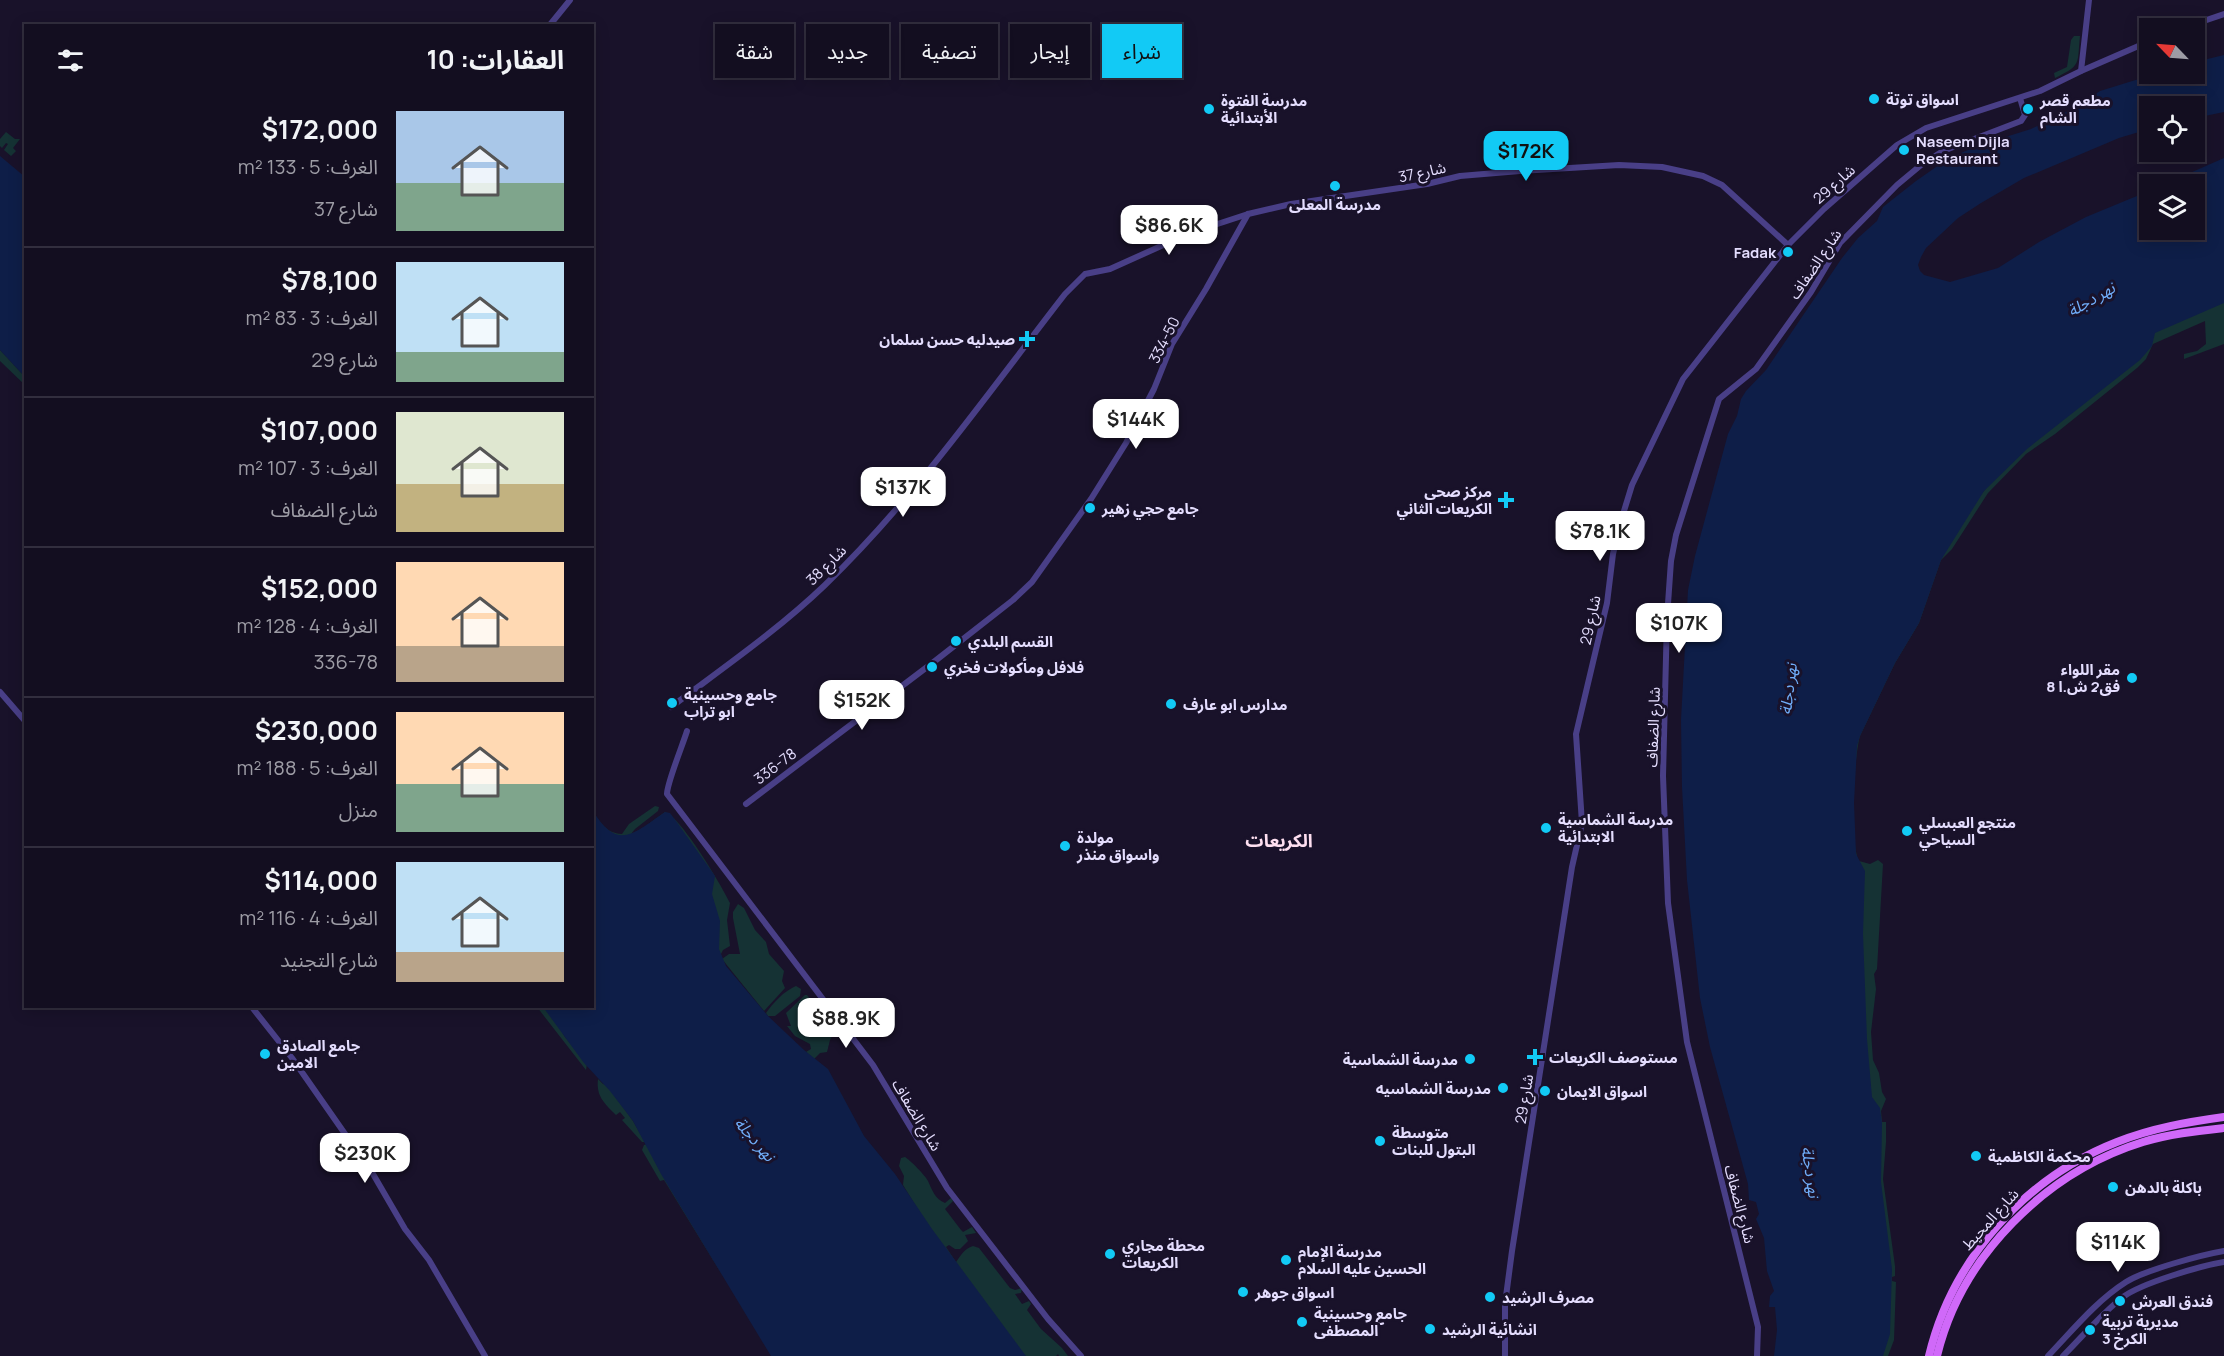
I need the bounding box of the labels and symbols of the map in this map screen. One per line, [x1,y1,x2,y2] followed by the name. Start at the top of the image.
[2139,18,2205,84] north arrow
[1886,89,1959,110] place label: اسواق توتة
[1221,90,1307,128] place label: مدرسة الفتوة الأبتدائية
[2039,90,2111,129] place label: مطعم قصر الشام
[1867,92,1881,106] marker: اسواق توتة
[1202,102,1216,116] marker: مدرسة الفتوة الأبتدائية
[2021,102,2035,116] marker: مطعم قصر الشام
[1484,131,1568,182] pin: $172K
[1916,131,2010,169] place label: Naseem Dijla Restaurant
[1897,143,1911,157] marker: Naseem Dijla Restaurant
[1396,157,1448,189] street label: شارع 37
[1808,159,1861,210] street label: شارع 29
[1328,179,1342,193] marker: مدرسة المعلى
[1289,194,1381,215] place label: مدرسة المعلى
[1120,205,1218,256] pin: $86.6K
[1784,225,1848,304] street label: شارع الضفاف
[1734,242,1777,263] place label: Fadak
[1781,245,1795,259] marker: Fadak
[2063,276,2120,321] water label: نهر دجلة
[1143,313,1185,367] street label: 334-50
[879,329,1015,350] place label: صيدليه حسن سلمان
[1020,332,1034,346] marker: صيدليه حسن سلمان
[1094,399,1178,450] pin: $144K
[861,467,945,518] pin: $137K
[1397,481,1492,520] place label: مركز صحي الكريعات الثاني
[1497,491,1515,509] marker: مركز صحي الكريعات الثاني
[1101,498,1199,520] place label: جامع حجي زهير
[1083,501,1097,515] marker: جامع حجي زهير
[1551,511,1649,562] pin: $78.1K
[801,540,852,591] street label: شارع 38
[1575,593,1607,647] street label: شارع 29
[1637,603,1721,654] pin: $107K
[968,631,1053,653] place label: القسم البلدي
[949,634,963,648] marker: القسم البلدي
[944,657,1084,679] place label: فلافل ومأكولات فخري
[2046,659,2120,697] place label: مقر اللواء 8 فق2 ش.ا
[925,660,939,674] marker: فلافل ومأكولات فخري
[1774,661,1802,716] water label: نهر دجلة
[2125,671,2139,685] marker: مقر اللواء 8 فق2 ش.ا
[820,680,904,731] pin: $152K
[684,684,778,722] place label: جامع وحسينية ابو تراب
[1641,686,1667,768] street label: شارع الضفاف
[1183,694,1288,715] place label: مدارس ابو عارف
[665,696,679,710] marker: جامع وحسينية ابو تراب
[1164,697,1178,711] marker: مدارس ابو عارف
[749,743,801,789] street label: 336-78
[1558,809,1673,847] place label: مدرسة الشماسية الابتدائية
[1919,812,2016,851] place label: منتجع العبسلي السياحي
[1539,821,1553,835] marker: مدرسة الشماسية الابتدائية
[1900,824,1914,838] marker: منتجع العبسلي السياحي
[1076,827,1159,865] place label: مولدة واسواق منذر
[1245,828,1313,852] district label: الكريعات
[1058,839,1072,853] marker: مولدة واسواق منذر
[797,998,895,1049] pin: $88.9K
[277,1035,361,1073] place label: جامع الصادق الامين
[258,1047,272,1061] marker: جامع الصادق الامين
[1549,1047,1678,1068] place label: مستوصف الكريعات
[1526,1048,1544,1066] marker: مستوصف الكريعات
[1343,1049,1458,1070] place label: مدرسة الشماسية
[1463,1052,1477,1066] marker: مدرسة الشماسية
[1510,1072,1540,1126] street label: شارع 29
[886,1075,947,1156] street label: شارع الضفاف
[1376,1078,1491,1099] place label: مدرسة الشماسيه
[1496,1081,1510,1095] marker: مدرسة الشماسيه
[1557,1081,1647,1102] place label: اسواق الايمان
[1538,1084,1552,1098] marker: اسواق الايمان
[730,1112,781,1167] water label: نهر دجلة
[1392,1122,1476,1160] place label: متوسطة البتول للبنات
[323,1133,407,1184] pin: $230K
[1373,1134,1387,1148] marker: متوسطة البتول للبنات
[1797,1145,1826,1201] water label: نهر دجلة
[1988,1146,2091,1167] place label: محكمة الكاظمية
[1969,1149,1983,1163] marker: محكمة الكاظمية
[1718,1162,1761,1246] street label: شارع الضفاف
[2125,1177,2202,1198] place label: باكلة بالدهن
[2106,1180,2120,1194] marker: باكلة بالدهن
[1957,1184,2025,1256] street label: شارع المحيط
[2076,1222,2160,1273] pin: $114K
[1122,1235,1205,1273] place label: محطة مجاري الكريعات
[1298,1241,1426,1280] place label: مدرسة الإمام الحسين عليه السلام
[1103,1247,1117,1261] marker: محطة مجاري الكريعات
[1279,1253,1293,1267] marker: مدرسة الإمام الحسين عليه السلام
[1254,1282,1334,1303] place label: اسواق جوهر
[1236,1285,1250,1299] marker: اسواق جوهر
[1502,1287,1594,1308] place label: مصرف الرشيد
[1483,1290,1497,1304] marker: مصرف الرشيد
[2132,1291,2213,1312] place label: فندق العرش
[2113,1294,2127,1308] marker: فندق العرش
[1314,1303,1408,1341] place label: جامع وحسينية المصطفى
[2102,1311,2179,1350] place label: مديرية تربية الكرخ 3
[1295,1315,1309,1329] marker: جامع وحسينية المصطفى
[1442,1319,1537,1340] place label: انشائية الرشيد
[1423,1322,1437,1336] marker: انشائية الرشيد
[2083,1323,2097,1337] marker: مديرية تربية الكرخ 3

